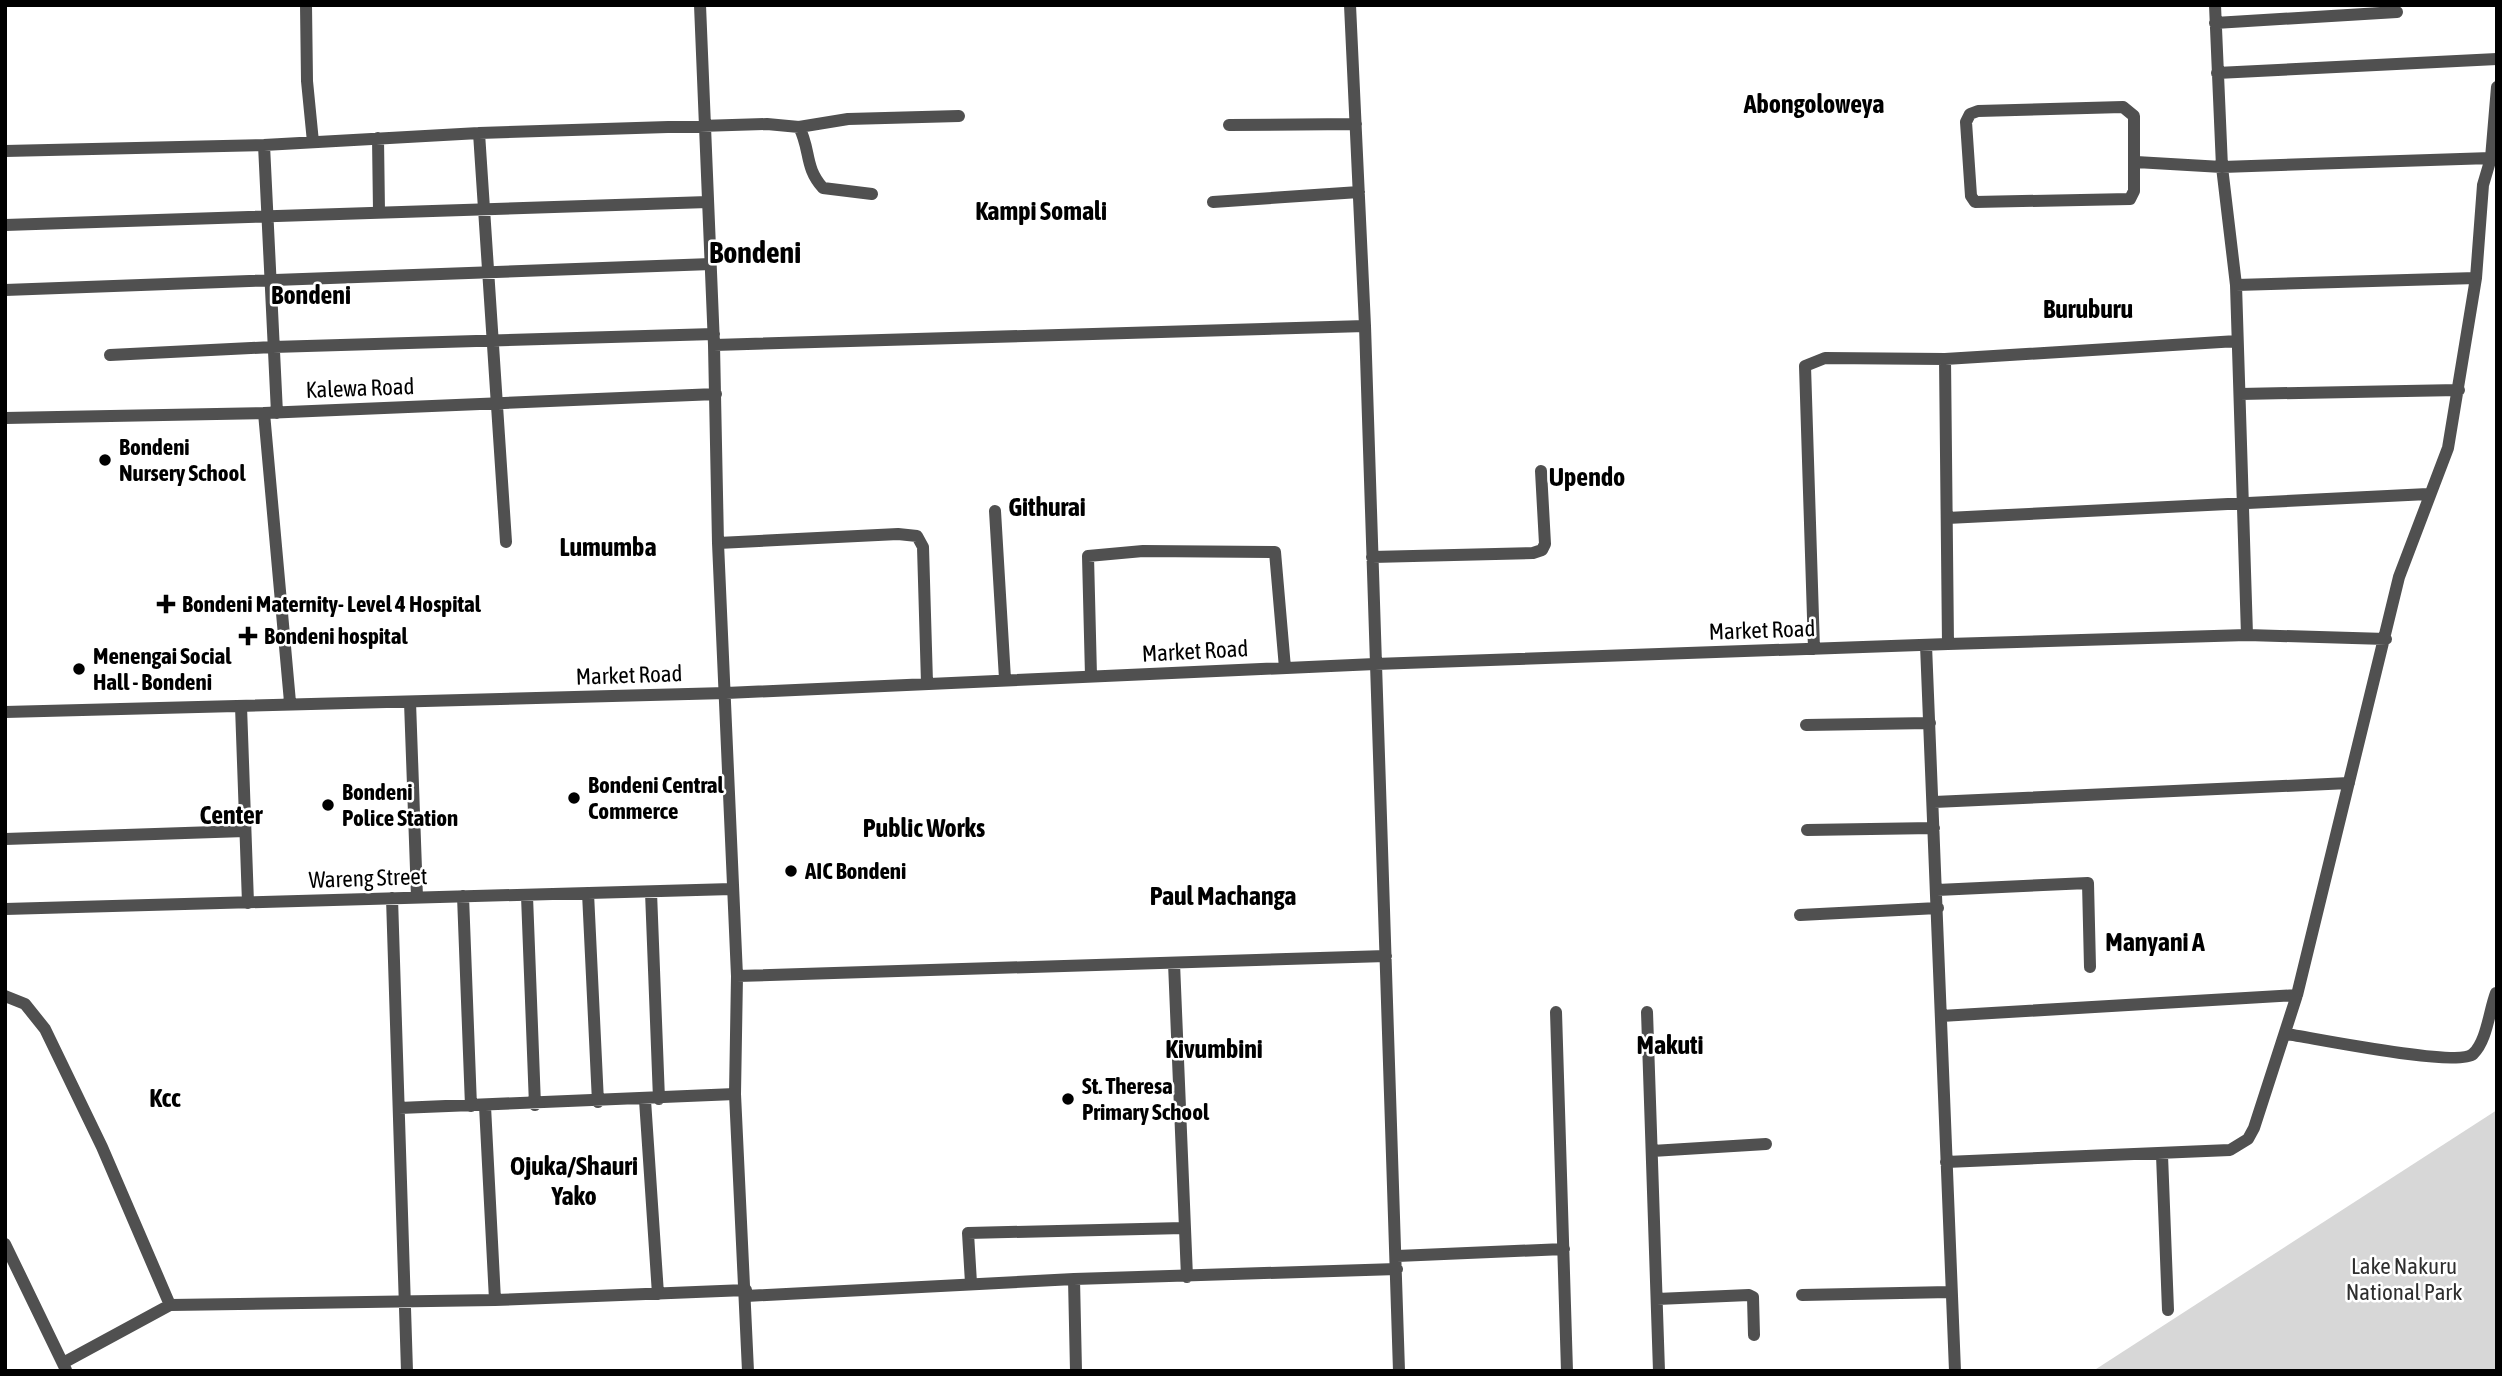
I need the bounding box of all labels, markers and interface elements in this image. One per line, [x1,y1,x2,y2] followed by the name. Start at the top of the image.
[1743,89,1884,119] district label: Abongoloweya
[975,196,1107,226] district label: Kampi Somali
[709,235,801,269] district label: Bondeni
[271,280,351,310] district label: Bondeni
[2043,294,2133,324] district label: Buruburu
[305,373,415,403] street label: Kalewa Road
[119,434,246,486] place label: Bondeni Nursery School
[97,452,113,468] marker: Bondeni Nursery School
[1549,462,1625,492] district label: Upendo
[1008,492,1086,522] district label: Githurai
[559,532,657,562] district label: Lumumba
[182,591,482,617] place label: Bondeni Maternity- Level 4 Hospital
[156,594,176,614] marker: Bondeni Maternity- Level 4 Hospital
[1708,615,1816,645] street label: Market Road
[264,623,408,649] place label: Bondeni hospital
[238,626,258,646] marker: Bondeni hospital
[1141,635,1249,667] street label: Market Road
[93,643,232,695] place label: Menengai Social Hall - Bondeni
[575,660,683,690] street label: Market Road
[71,661,87,677] marker: Menengai Social Hall - Bondeni
[588,772,724,824] place label: Bondeni Central Commerce
[342,779,458,831] place label: Bondeni Police Station
[566,790,582,806] marker: Bondeni Central Commerce
[320,797,336,813] marker: Bondeni Police Station
[200,800,264,830] district label: Center
[863,813,985,843] district label: Public Works
[804,858,906,884] place label: AIC Bondeni
[308,863,428,893] street label: Wareng Street
[783,863,799,879] marker: AIC Bondeni
[1150,881,1296,911] district label: Paul Machanga
[2105,927,2205,957] district label: Manyani A
[1637,1030,1703,1060] district label: Makuti
[1165,1034,1263,1064] district label: Kivumbini
[1082,1073,1210,1125] place label: St. Theresa Primary School
[149,1083,181,1113] district label: Kcc
[1060,1091,1076,1107] marker: St. Theresa Primary School
[510,1151,638,1211] district label: Ojuka/Shauri Yako
[2346,1253,2462,1305] park label: Lake Nakuru National Park

